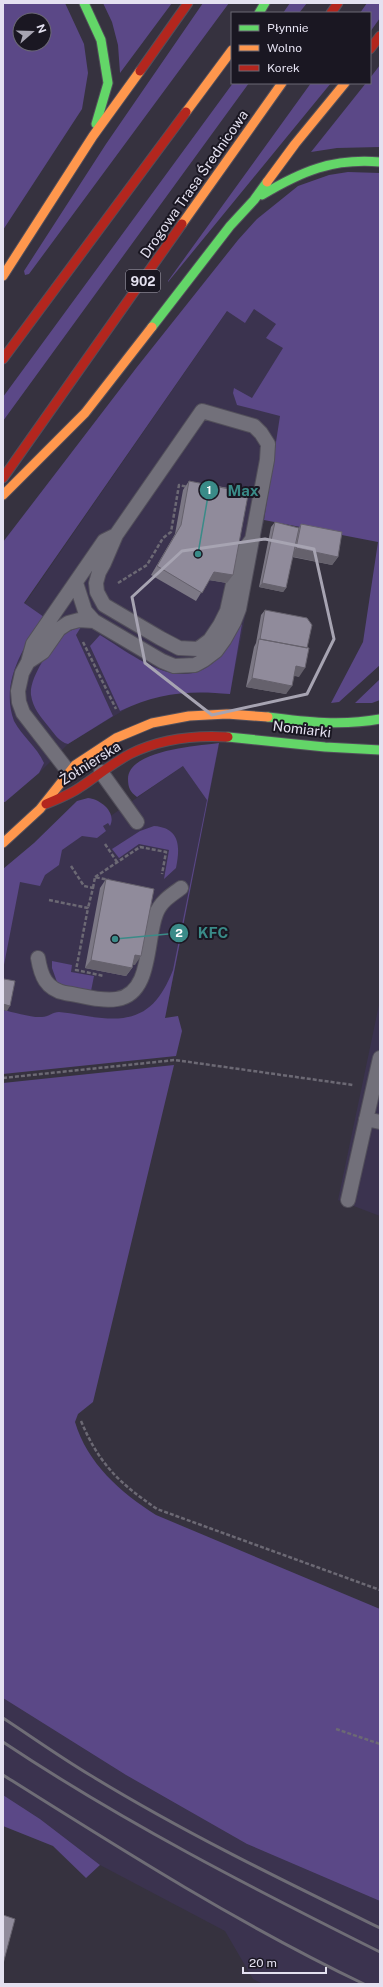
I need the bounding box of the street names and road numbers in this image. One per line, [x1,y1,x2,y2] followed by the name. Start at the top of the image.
[135,106,251,261] street label: Drogowa Trasa Średnicowa
[126,270,160,292] road number: 902
[272,717,332,741] street label: Nomiarki
[55,736,123,788] street label: Żołnierska

